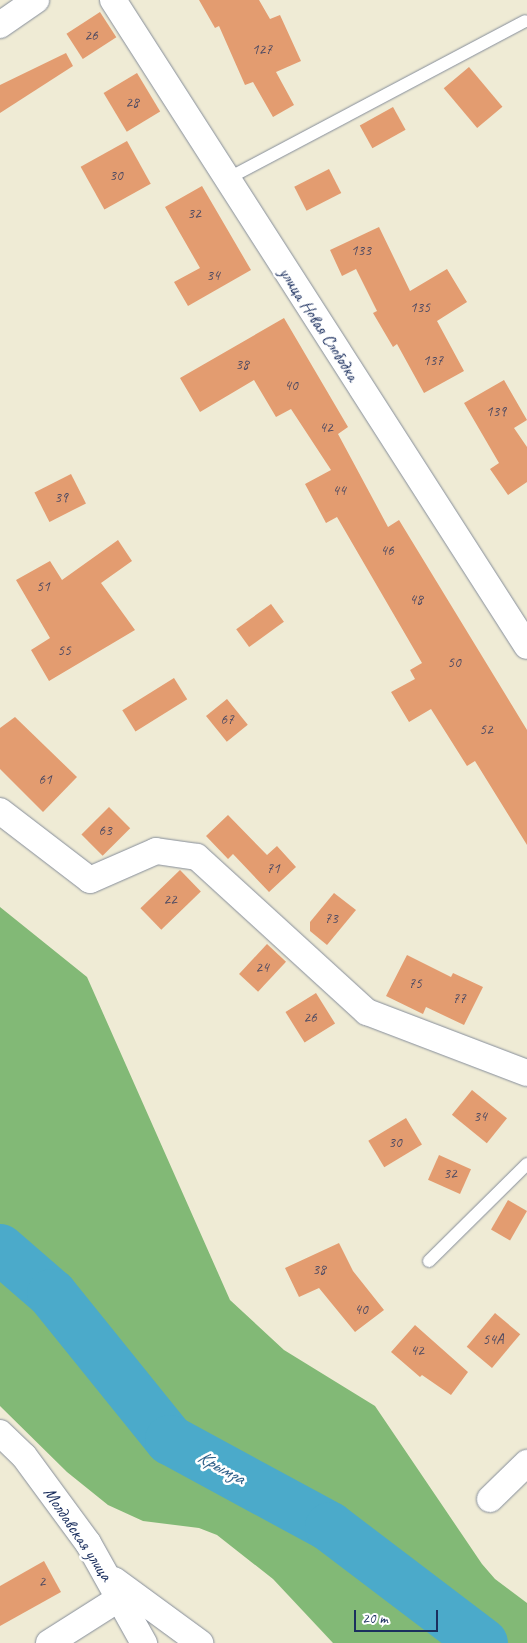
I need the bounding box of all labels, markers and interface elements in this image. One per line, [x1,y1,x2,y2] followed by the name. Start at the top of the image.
[84,27,98,45] house number: 26
[252,41,272,59] house number: 127
[125,94,139,112] house number: 28
[109,167,123,185] house number: 30
[187,205,201,223] house number: 32
[351,242,371,260] house number: 133
[274,263,364,385] street label: улица Новая Слободка
[206,267,220,285] house number: 34
[410,299,430,317] house number: 135
[423,352,443,370] house number: 137
[235,356,249,374] house number: 38
[284,377,298,395] house number: 40
[486,403,506,421] house number: 139
[319,419,333,437] house number: 42
[332,482,346,500] house number: 44
[54,489,68,507] house number: 39
[380,542,394,560] house number: 46
[36,578,50,596] house number: 51
[409,591,423,609] house number: 48
[57,642,71,660] house number: 55
[447,654,461,672] house number: 50
[220,711,234,729] house number: 67
[479,721,493,739] house number: 52
[38,771,52,789] house number: 61
[98,822,112,840] house number: 63
[266,860,280,878] house number: 71
[163,891,177,909] house number: 22
[324,910,338,928] house number: 73
[255,959,269,977] house number: 24
[408,975,422,993] house number: 75
[452,990,466,1008] house number: 77
[303,1009,317,1027] house number: 26
[473,1108,487,1126] house number: 34
[388,1134,402,1152] house number: 30
[443,1165,457,1183] house number: 32
[312,1261,326,1279] house number: 38
[354,1301,368,1319] house number: 40
[482,1331,504,1349] house number: 54А
[410,1342,424,1360] house number: 42
[194,1446,248,1490] water label: Крымза
[38,1483,118,1585] street label: Молдавская улица
[39,1573,45,1591] house number: 2
[357,1600,441,1632] scale bar
[362,1609,388,1628] text: 20 m

